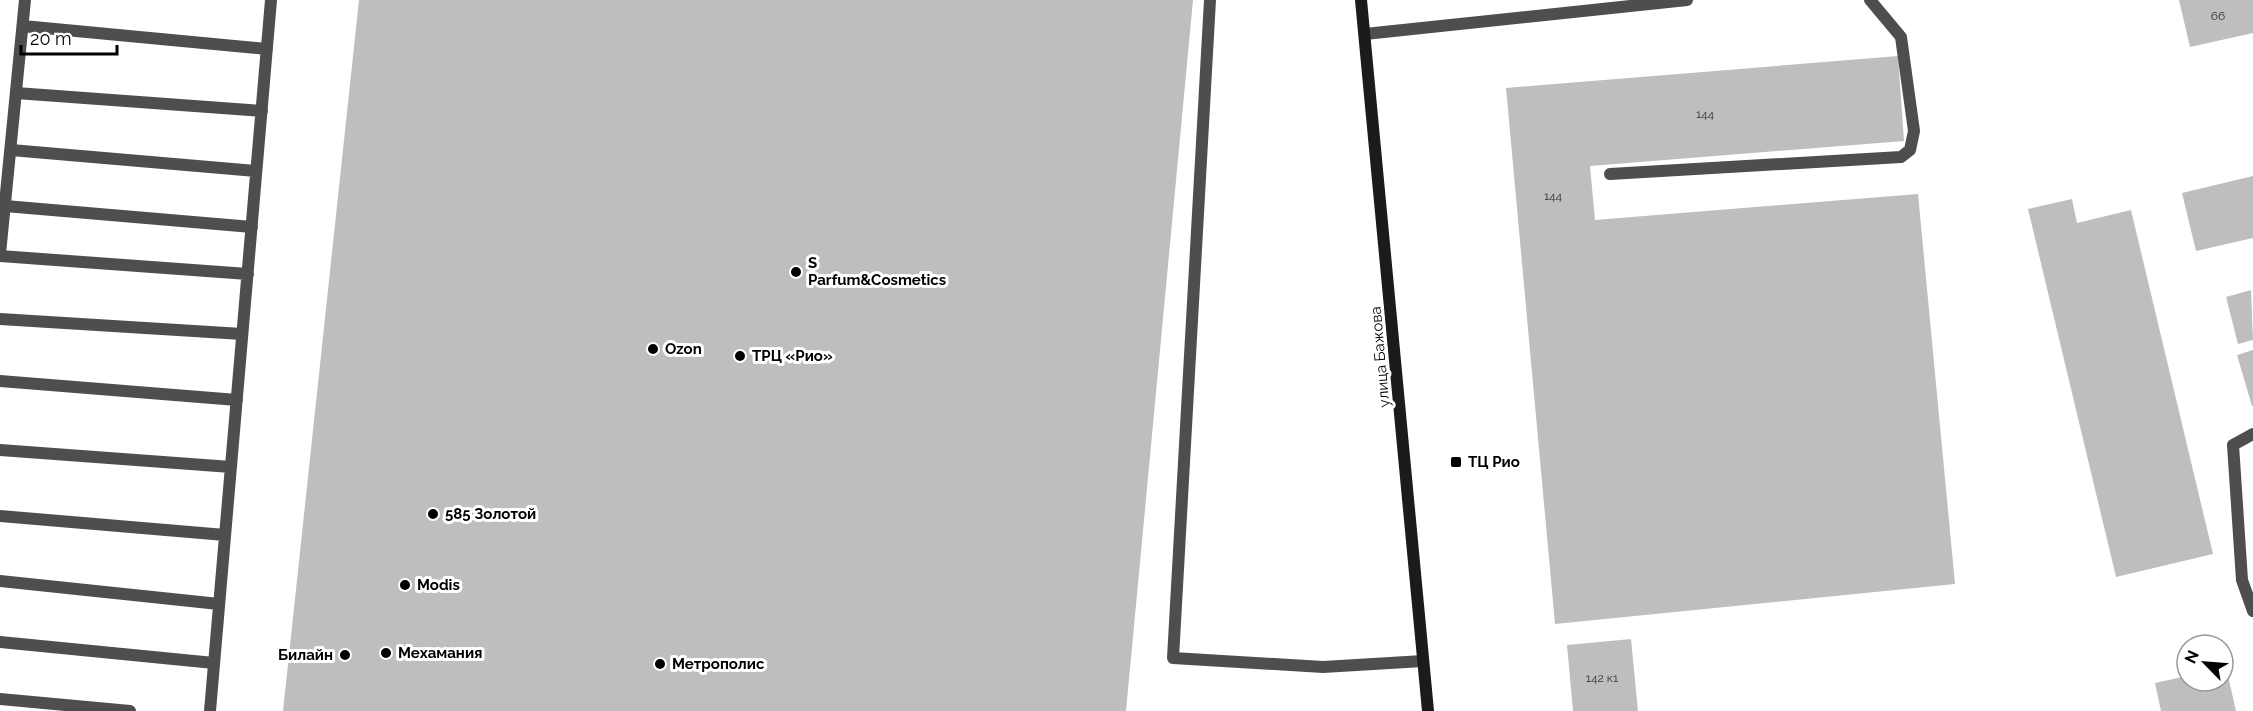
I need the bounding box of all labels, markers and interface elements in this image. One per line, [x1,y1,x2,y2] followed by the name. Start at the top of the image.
[2211,9,2225,23] house number: 66
[21,18,117,56] scale bar
[30,28,72,49] text: 20 m
[1696,107,1715,121] house number: 144
[1544,189,1563,203] house number: 144
[808,254,946,289] place label: S Parfum&Cosmetics
[789,265,803,279] marker: S Parfum&Cosmetics
[1367,306,1393,408] street label: улица Бажова
[665,340,702,358] place label: Ozon
[646,342,660,356] marker: Ozon
[752,347,833,365] place label: ТРЦ «Рио»
[733,349,747,363] marker: ТРЦ «Рио»
[1468,453,1520,471] place label: ТЦ Рио
[1449,455,1463,469] marker: ТЦ Рио
[445,505,536,523] place label: 585 Золотой
[426,507,440,521] marker: 585 Золотой
[417,576,460,594] place label: Modis
[398,578,412,592] marker: Modis
[2175,633,2235,693] north arrow
[398,644,483,662] place label: Мехамания
[278,646,333,664] place label: Билайн
[379,646,393,660] marker: Мехамания
[2181,647,2203,666] text: N
[338,648,352,662] marker: Билайн
[672,655,765,673] place label: Метрополис
[653,657,667,671] marker: Метрополис
[1586,671,1618,685] house number: 142 к1

